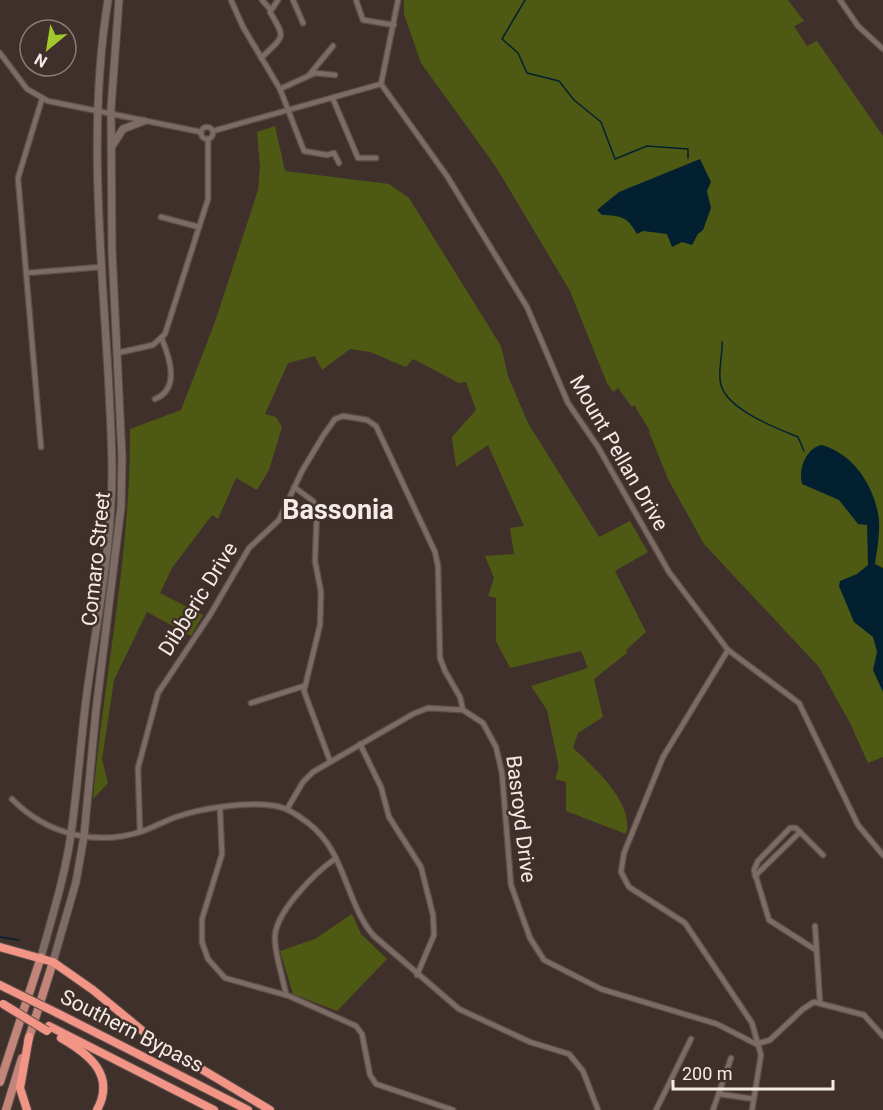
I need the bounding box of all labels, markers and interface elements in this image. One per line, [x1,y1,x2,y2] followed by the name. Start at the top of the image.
[18,18,78,78] north arrow
[31,50,50,72] text: N
[565,371,673,535] street label: Mount Pellan Drive
[77,490,115,627] street label: Comaro Street
[282,494,394,526] district label: Bassonia
[154,538,242,660] street label: Dibberic Drive
[501,754,541,884] street label: Basroyd Drive
[56,985,208,1077] street label: Southern Bypass
[673,1053,834,1091] scale bar
[682,1063,733,1084] text: 200 m

